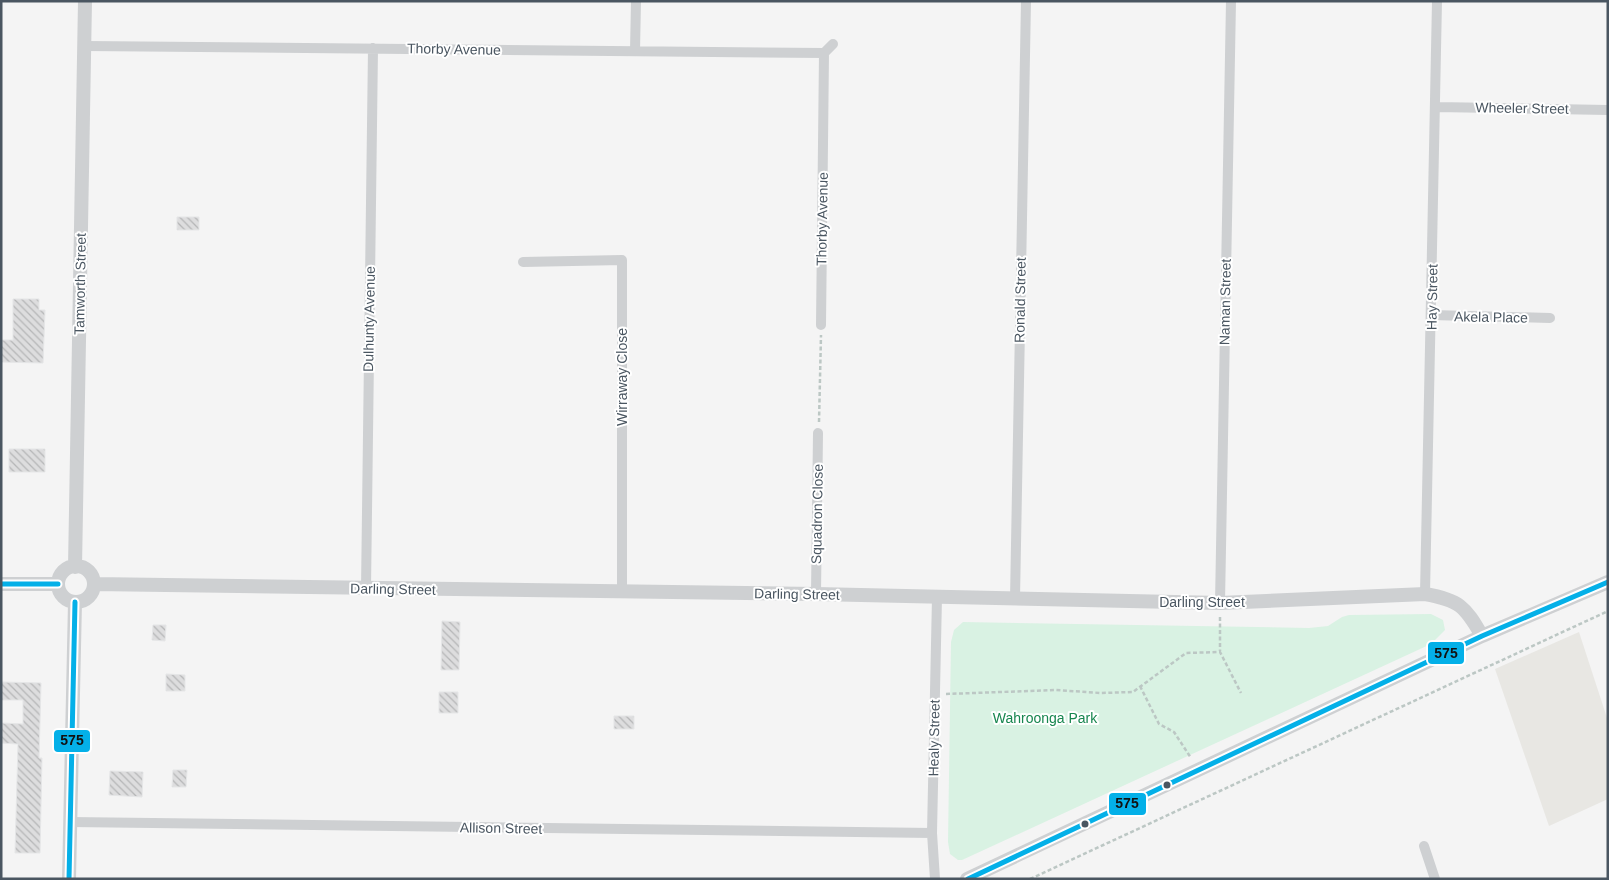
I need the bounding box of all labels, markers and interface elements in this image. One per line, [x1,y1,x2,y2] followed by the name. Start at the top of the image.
[407,40,501,58] street label: Thorby Avenue
[1475,99,1569,117] street label: Wheeler Street
[813,172,831,266] street label: Thorby Avenue
[71,233,89,335] street label: Tamworth Street
[1011,257,1029,343] street label: Ronald Street
[1216,259,1234,345] street label: Naman Street
[1423,264,1441,330] street label: Hay Street
[360,266,378,372] street label: Dulhunty Avenue
[1454,308,1528,326] street label: Akela Place
[614,328,630,426] street label: Wirraway Close
[808,463,826,564] street label: Squadron Close
[350,580,436,598] street label: Darling Street
[754,585,840,603] street label: Darling Street
[1159,594,1245,610] street label: Darling Street
[1427,641,1465,665] line badge: 575
[1434,645,1458,661] text: 575
[925,699,943,777] street label: Healy Street
[993,710,1098,726] park label: Wahroonga Park
[53,729,91,753] line badge: 575
[60,732,84,748] text: 575
[1162,780,1172,790] unlabelled marker
[1108,792,1147,816] line badge: 575
[1115,795,1139,811] text: 575
[460,819,542,837] street label: Allison Street
[1080,819,1090,829] unlabelled marker

